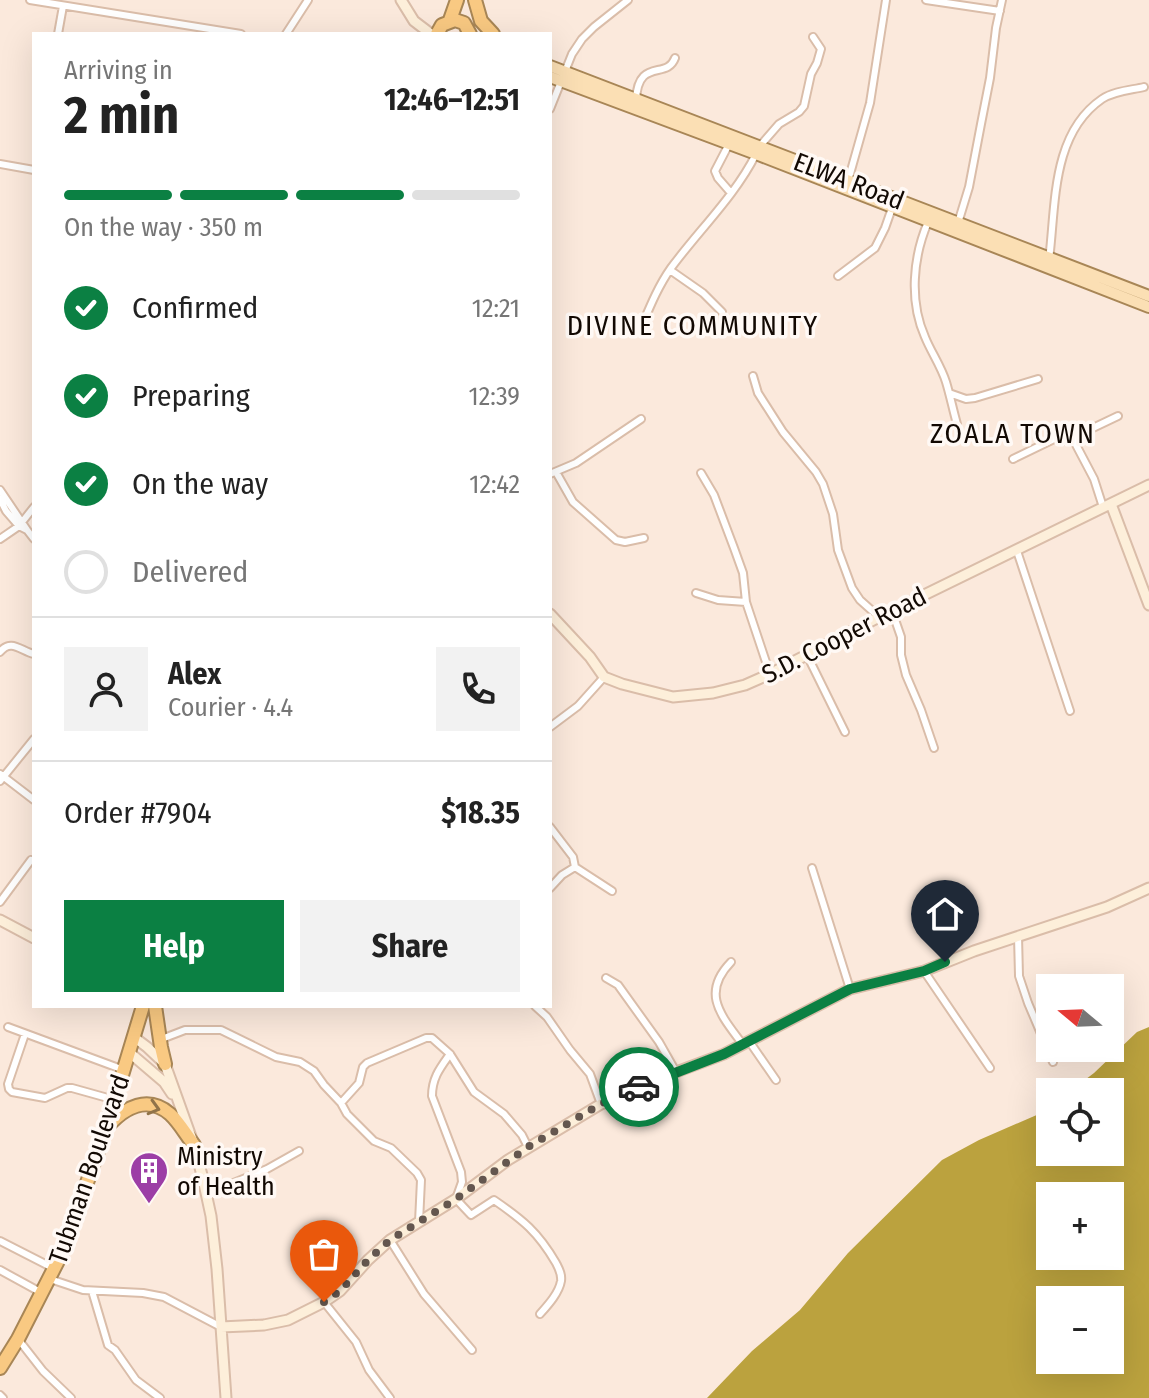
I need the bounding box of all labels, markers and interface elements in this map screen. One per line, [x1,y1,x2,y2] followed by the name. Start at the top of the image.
[64,55,173,86] text: Arriving in
[384,82,520,118] text: 12:46–12:51
[64,84,179,147] text: 2 min
[789,146,908,217] street label: ELWA Road
[64,212,263,243] text: On the way · 350 m
[64,286,108,330] icon: check
[132,290,258,326] text: Confirmed
[472,293,520,324] text: 12:21
[567,309,819,342] district label: DIVINE COMMUNITY
[64,374,108,418] icon: check
[132,378,250,414] text: Preparing
[469,381,520,412] text: 12:39
[930,417,1096,450] district label: ZOALA TOWN
[64,462,108,506] icon: check
[132,466,268,502] text: On the way
[469,469,520,500] text: 12:42
[132,554,248,590] text: Delivered
[757,581,932,690] street label: S.D. Cooper Road
[64,647,148,731] button: person
[436,647,520,731] button: phone
[168,656,221,692] text: Alex
[168,692,293,723] text: Courier · 4.4
[64,795,212,831] text: Order #7904
[441,795,520,831] text: $18.35
[911,880,979,962] pin
[923,892,967,936] icon: home
[64,900,284,992] button: Help
[300,900,520,992] button: Share
[1036,974,1124,1062] north arrow
[1036,974,1124,1374] map controls
[599,1047,679,1127] courier
[617,1065,661,1109] icon: car
[43,1070,136,1268] street label: Tubman Boulevard
[1036,1078,1124,1166] button: locate
[147,1099,160,1115] one-way arrow
[177,1141,275,1202] place label: Ministry of Health
[128,1150,170,1205] building icon: Ministry of Health
[1036,1182,1124,1270] button: +
[290,1220,358,1302] pin
[302,1232,346,1276] icon: bag
[1036,1286,1124,1374] button: −

